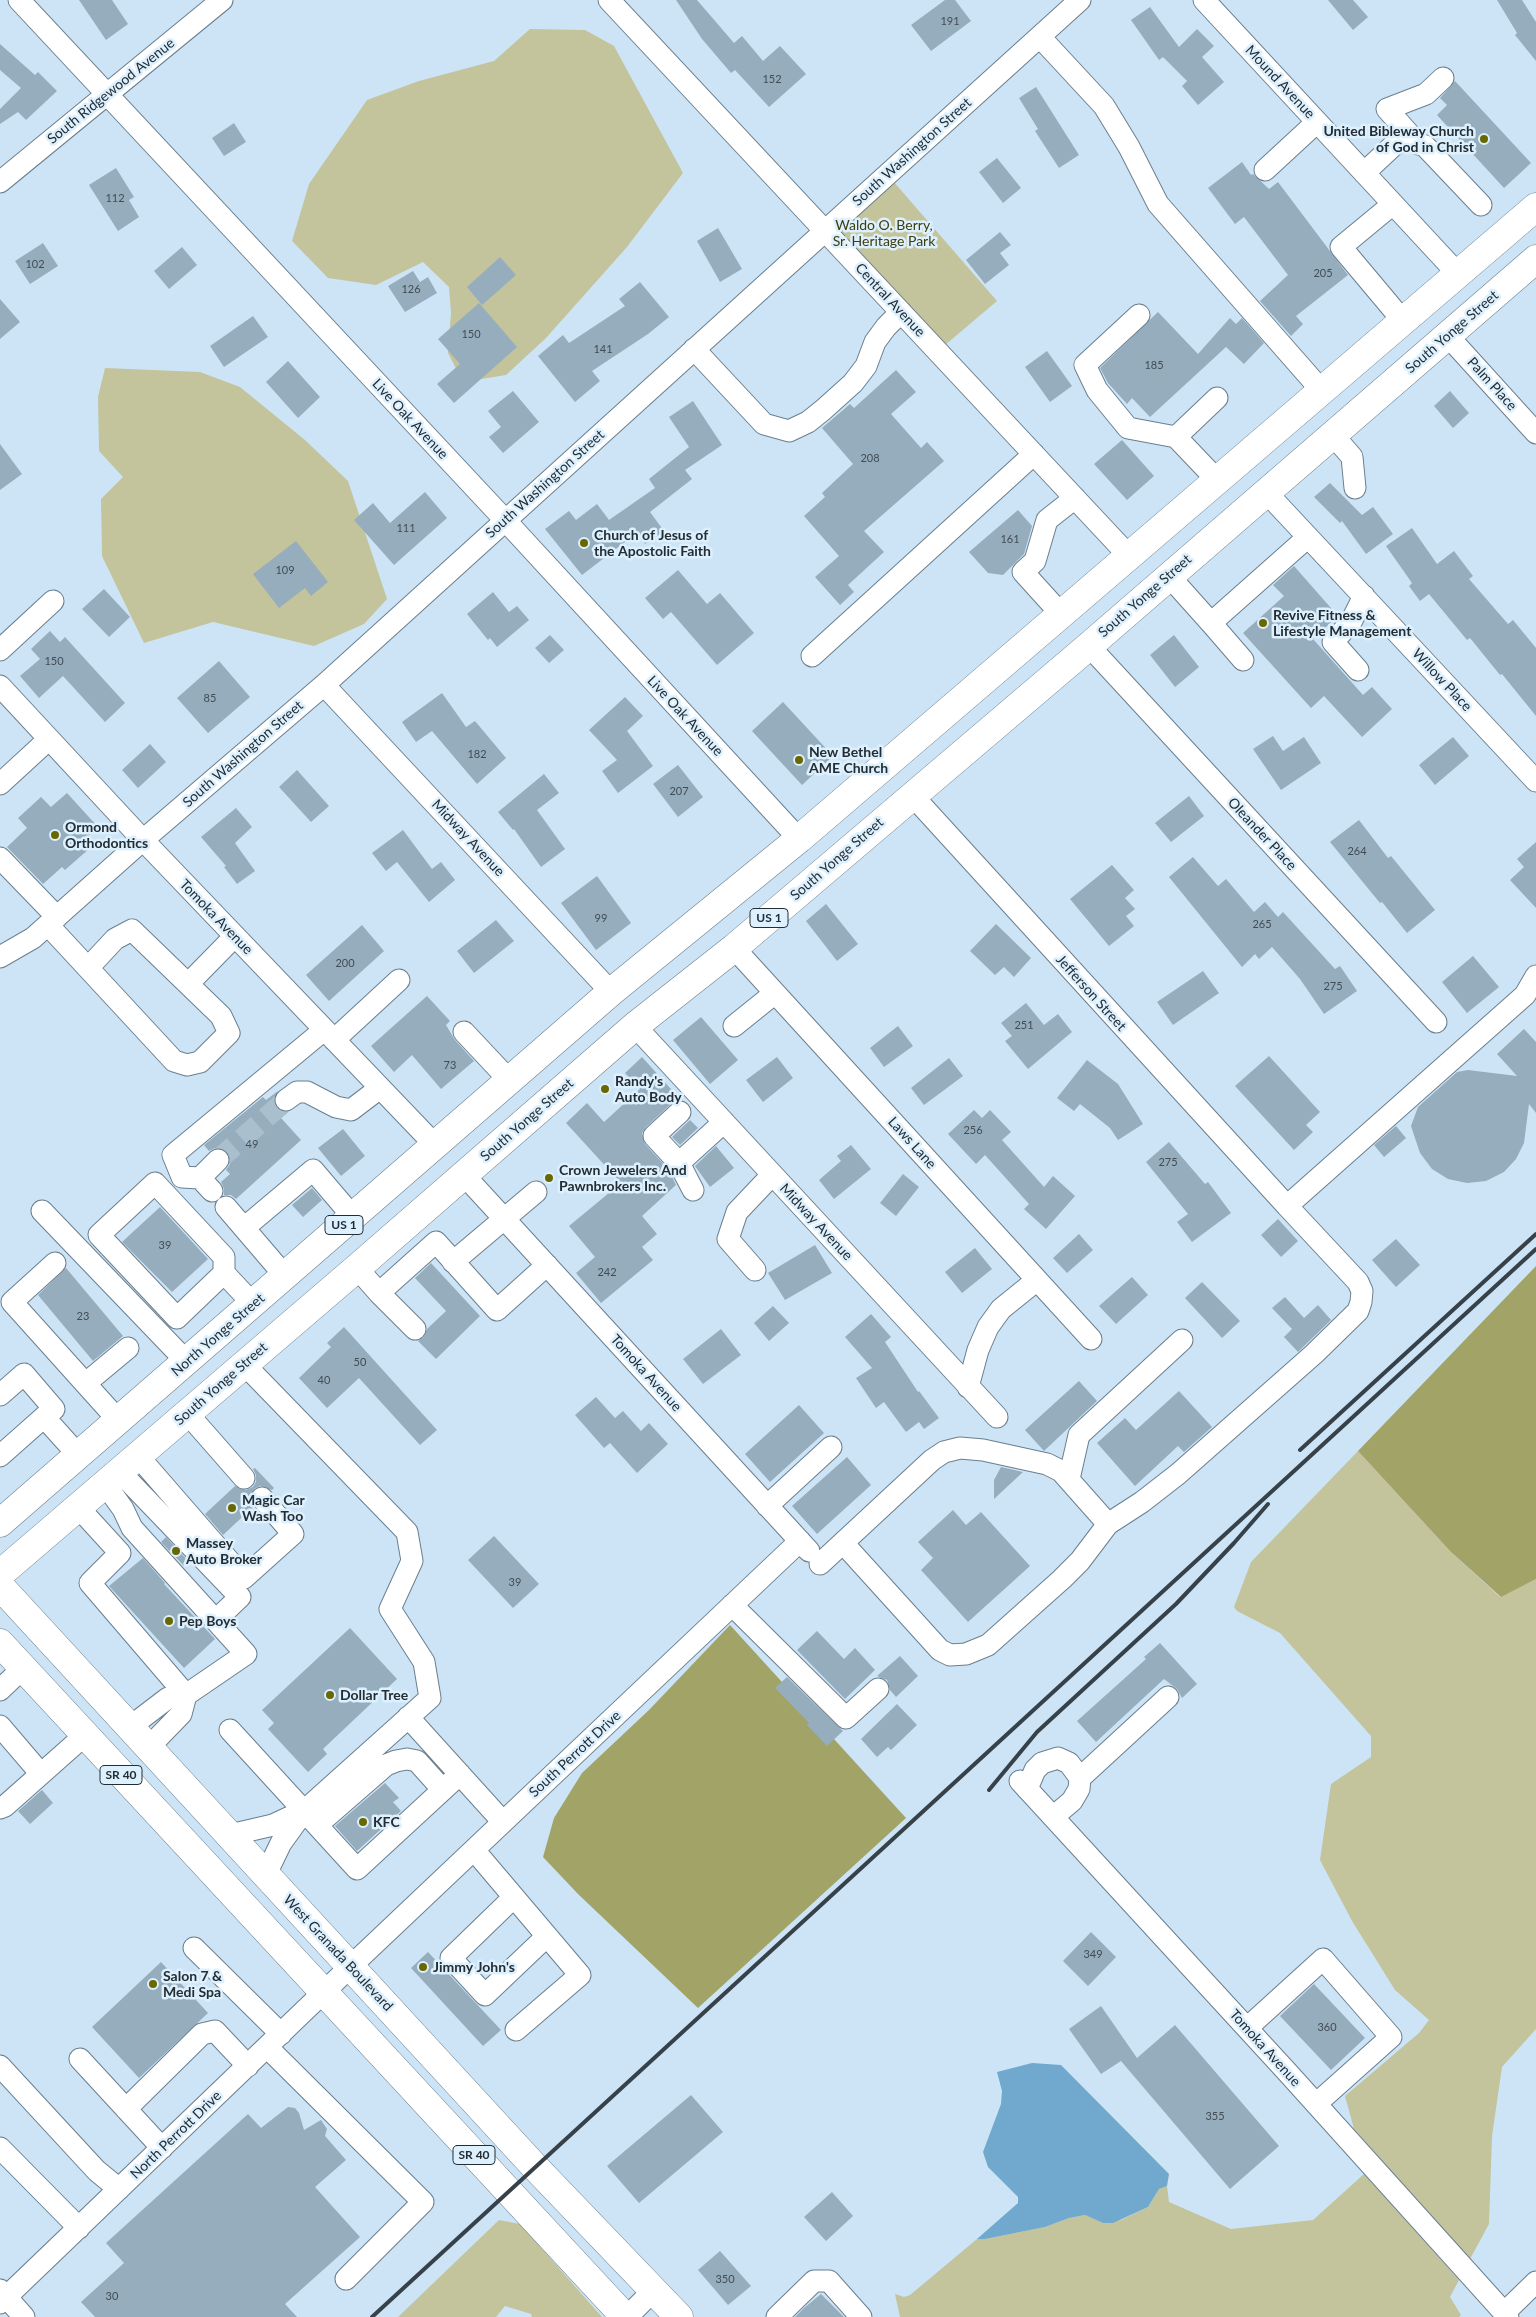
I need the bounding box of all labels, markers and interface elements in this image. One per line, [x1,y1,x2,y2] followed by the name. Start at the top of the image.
[940,14,960,28] house number: 191
[44,35,178,147] street label: South Ridgewood Avenue
[1242,42,1318,122] street label: Mound Avenue
[762,72,782,86] house number: 152
[849,94,975,210] street label: South Washington Street
[1323,123,1474,156] place label: United Bibleway Church of God in Christ
[1478,133,1490,145] marker: United Bibleway Church of God in Christ
[105,191,125,205] house number: 112
[833,217,935,250] park label: Waldo O. Berry, Sr. Heritage Park
[25,257,45,271] house number: 102
[852,260,928,340] street label: Central Avenue
[1313,266,1333,280] house number: 205
[401,282,421,296] house number: 126
[1402,287,1502,377] street label: South Yonge Street
[461,327,481,341] house number: 150
[593,342,613,356] house number: 141
[1464,354,1520,414] street label: Palm Place
[1144,358,1164,372] house number: 185
[369,375,451,463] street label: Live Oak Avenue
[482,426,608,542] street label: South Washington Street
[860,451,880,465] house number: 208
[396,521,416,535] house number: 111
[594,527,711,560] place label: Church of Jesus of the Apostolic Faith
[1000,532,1020,546] house number: 161
[578,537,590,549] marker: Church of Jesus of the Apostolic Faith
[1095,551,1195,641] street label: South Yonge Street
[275,563,295,577] house number: 109
[1273,607,1411,640] place label: Revive Fitness & Lifestyle Management
[1257,617,1269,629] marker: Revive Fitness & Lifestyle Management
[1409,645,1475,715] street label: Willow Place
[44,654,64,668] house number: 150
[644,672,726,760] street label: Live Oak Avenue
[204,691,216,705] house number: 85
[179,697,307,811] street label: South Washington Street
[809,744,888,776] place label: New Bethel AME Church
[467,747,487,761] house number: 182
[793,754,805,766] marker: New Bethel AME Church
[669,784,689,798] house number: 207
[1224,794,1300,874] street label: Oleander Place
[428,796,508,880] street label: Midway Avenue
[787,814,887,904] street label: South Yonge Street
[65,819,148,852] place label: Ormond Orthodontics
[49,829,61,841] marker: Ormond Orthodontics
[1347,844,1367,858] house number: 264
[176,876,256,958] street label: Tomoka Avenue
[750,908,788,928] road number: US 1
[595,911,607,925] house number: 99
[1252,917,1272,931] house number: 265
[1052,951,1130,1035] street label: Jefferson Street
[335,956,355,970] house number: 200
[1323,979,1343,993] house number: 275
[1014,1018,1034,1032] house number: 251
[444,1058,456,1072] house number: 73
[615,1073,682,1106] place label: Randy's Auto Body
[477,1075,577,1165] street label: South Yonge Street
[599,1083,611,1095] marker: Randy's Auto Body
[884,1114,940,1172] street label: Laws Lane
[963,1123,983,1137] house number: 256
[246,1137,258,1151] house number: 49
[1158,1155,1178,1169] house number: 275
[559,1162,687,1194] place label: Crown Jewelers And Pawnbrokers Inc.
[543,1172,555,1184] marker: Crown Jewelers And Pawnbrokers Inc.
[776,1180,856,1264] street label: Midway Avenue
[325,1216,363,1234] road number: US 1
[159,1238,171,1252] house number: 39
[597,1265,617,1279] house number: 242
[168,1290,268,1380] street label: North Yonge Street
[77,1309,89,1323] house number: 23
[607,1331,685,1415] street label: Tomoka Avenue
[171,1339,271,1429] street label: South Yonge Street
[354,1355,366,1369] house number: 50
[318,1373,330,1387] house number: 40
[242,1492,305,1524] place label: Magic Car Wash Too
[226,1502,238,1514] marker: Magic Car Wash Too
[186,1535,262,1568] place label: Massey Auto Broker
[170,1545,182,1557] marker: Massey Auto Broker
[509,1575,521,1589] house number: 39
[179,1613,236,1629] place label: Pep Boys
[163,1615,175,1627] marker: Pep Boys
[340,1687,408,1703] place label: Dollar Tree
[324,1689,336,1701] marker: Dollar Tree
[526,1707,624,1801] street label: South Perrott Drive
[100,1766,142,1784] road number: SR 40
[373,1814,400,1830] place label: KFC
[357,1816,369,1828] marker: KFC
[280,1891,396,2015] street label: West Granada Boulevard
[1083,1947,1103,1961] house number: 349
[433,1959,515,1975] place label: Jimmy John's
[417,1961,429,1973] marker: Jimmy John's
[163,1968,222,2000] place label: Salon 7 & Medi Spa
[147,1978,159,1990] marker: Salon 7 & Medi Spa
[1226,2006,1304,2090] street label: Tomoka Avenue
[1317,2020,1337,2034] house number: 360
[127,2087,225,2183] street label: North Perrott Drive
[1205,2109,1225,2123] house number: 355
[453,2146,495,2164] road number: SR 40
[715,2272,735,2286] house number: 350
[106,2289,118,2303] house number: 30

